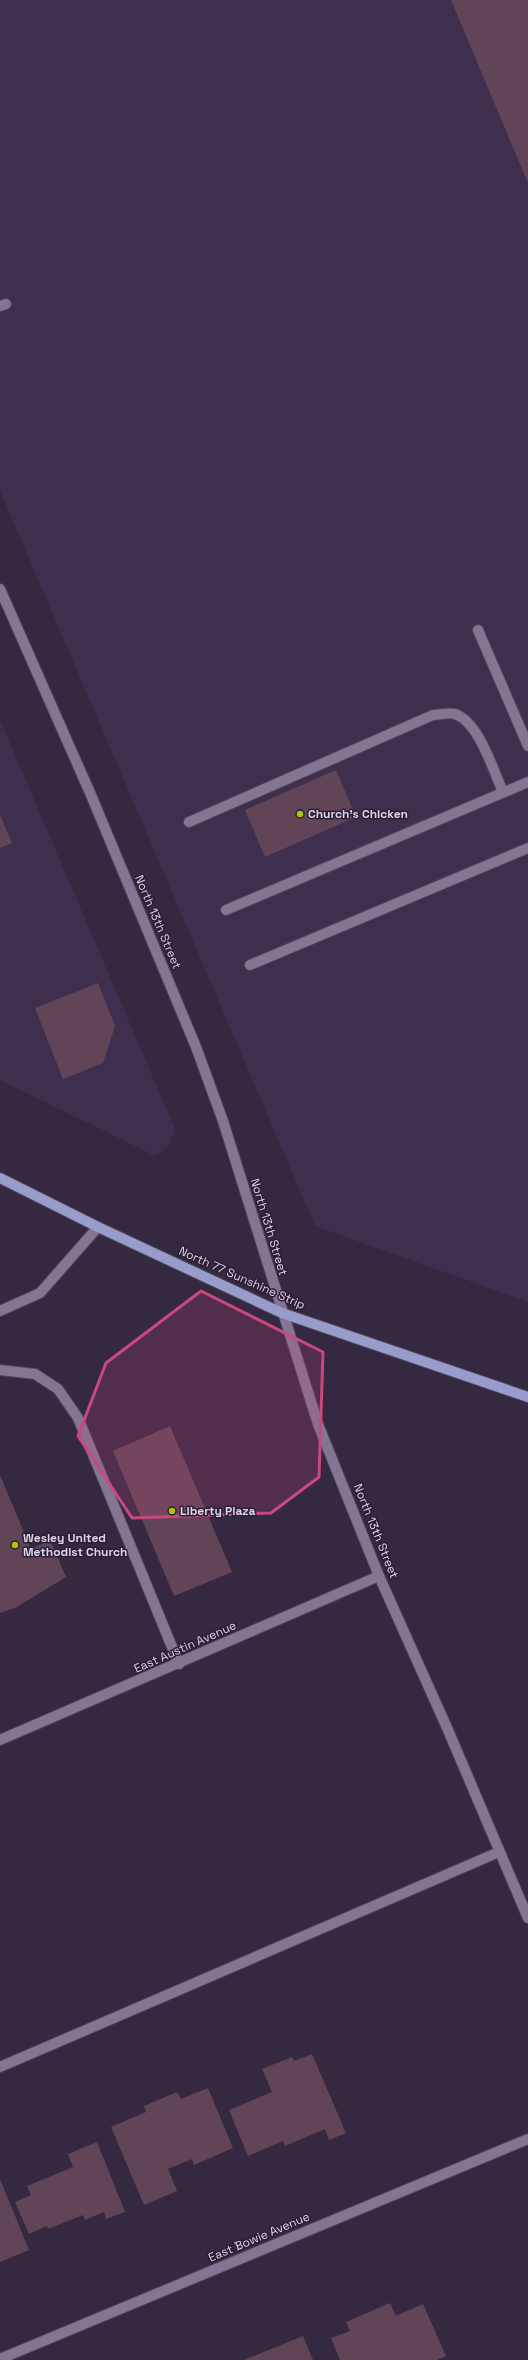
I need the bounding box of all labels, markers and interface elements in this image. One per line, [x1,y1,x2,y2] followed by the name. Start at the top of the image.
[308,806,408,822] place label: Church's Chicken
[295,809,305,819] marker: Church's Chicken
[131,872,185,972] street label: North 13th Street
[247,1176,291,1278] street label: North 13th Street
[176,1243,308,1313] street label: North 77 Sunshine Strip
[350,1481,402,1581] street label: North 13th Street
[180,1503,256,1519] place label: Liberty Plaza
[167,1506,177,1516] marker: Liberty Plaza
[23,1530,127,1560] place label: Wesley United Methodist Church
[10,1540,20,1550] marker: Wesley United Methodist Church
[131,1617,239,1677] street label: East Austin Avenue
[206,2208,312,2266] street label: East Bowie Avenue

